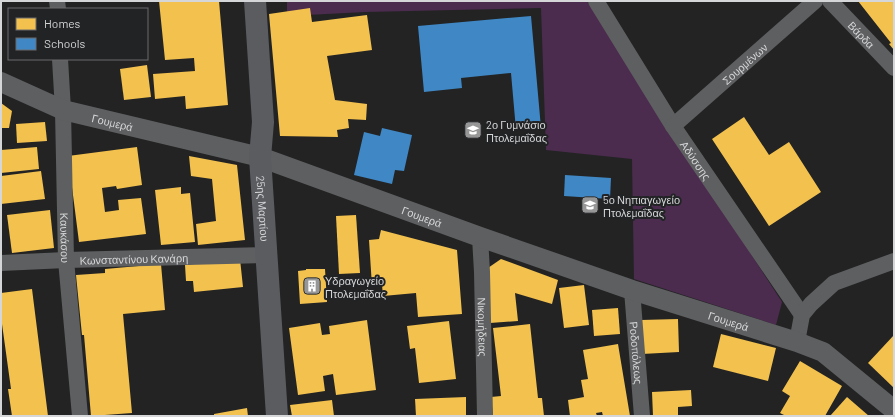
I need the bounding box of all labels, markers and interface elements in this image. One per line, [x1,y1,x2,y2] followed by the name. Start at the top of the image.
[8,8,148,60] legend
[44,16,81,30] text: Homes
[846,18,878,51] street label: Βάρδα
[44,36,85,50] text: Schools
[719,40,770,87] street label: Σουρμένων
[91,111,135,133] street label: Γουμερά
[486,118,547,144] place label: 2ο Γυμνάσιο Πτολεμαΐδας
[463,120,483,140] school or university icon: 2ο Γυμνάσιο Πτολεμαΐδας
[678,138,714,182] street label: Αδύσσης
[255,175,272,242] street label: 25ης Μαρτίου
[603,193,680,219] place label: 5ο Νηπιαγωγείο Πτολεμαΐδας
[580,195,600,215] school or university icon: 5ο Νηπιαγωγείο Πτολεμαΐδας
[400,203,445,229] street label: Γουμερά
[59,213,73,263] street label: Καυκάσου
[79,250,188,266] street label: Κωνσταντίνου Κανάρη
[325,274,386,300] place label: Υδραγωγείο Πτολεμαΐδας
[302,276,322,296] building icon: Υδραγωγείο Πτολεμαΐδας
[476,297,490,357] street label: Νικομήδειας
[707,308,751,333] street label: Γουμερά
[628,321,646,385] street label: Ροδοπόλεως

